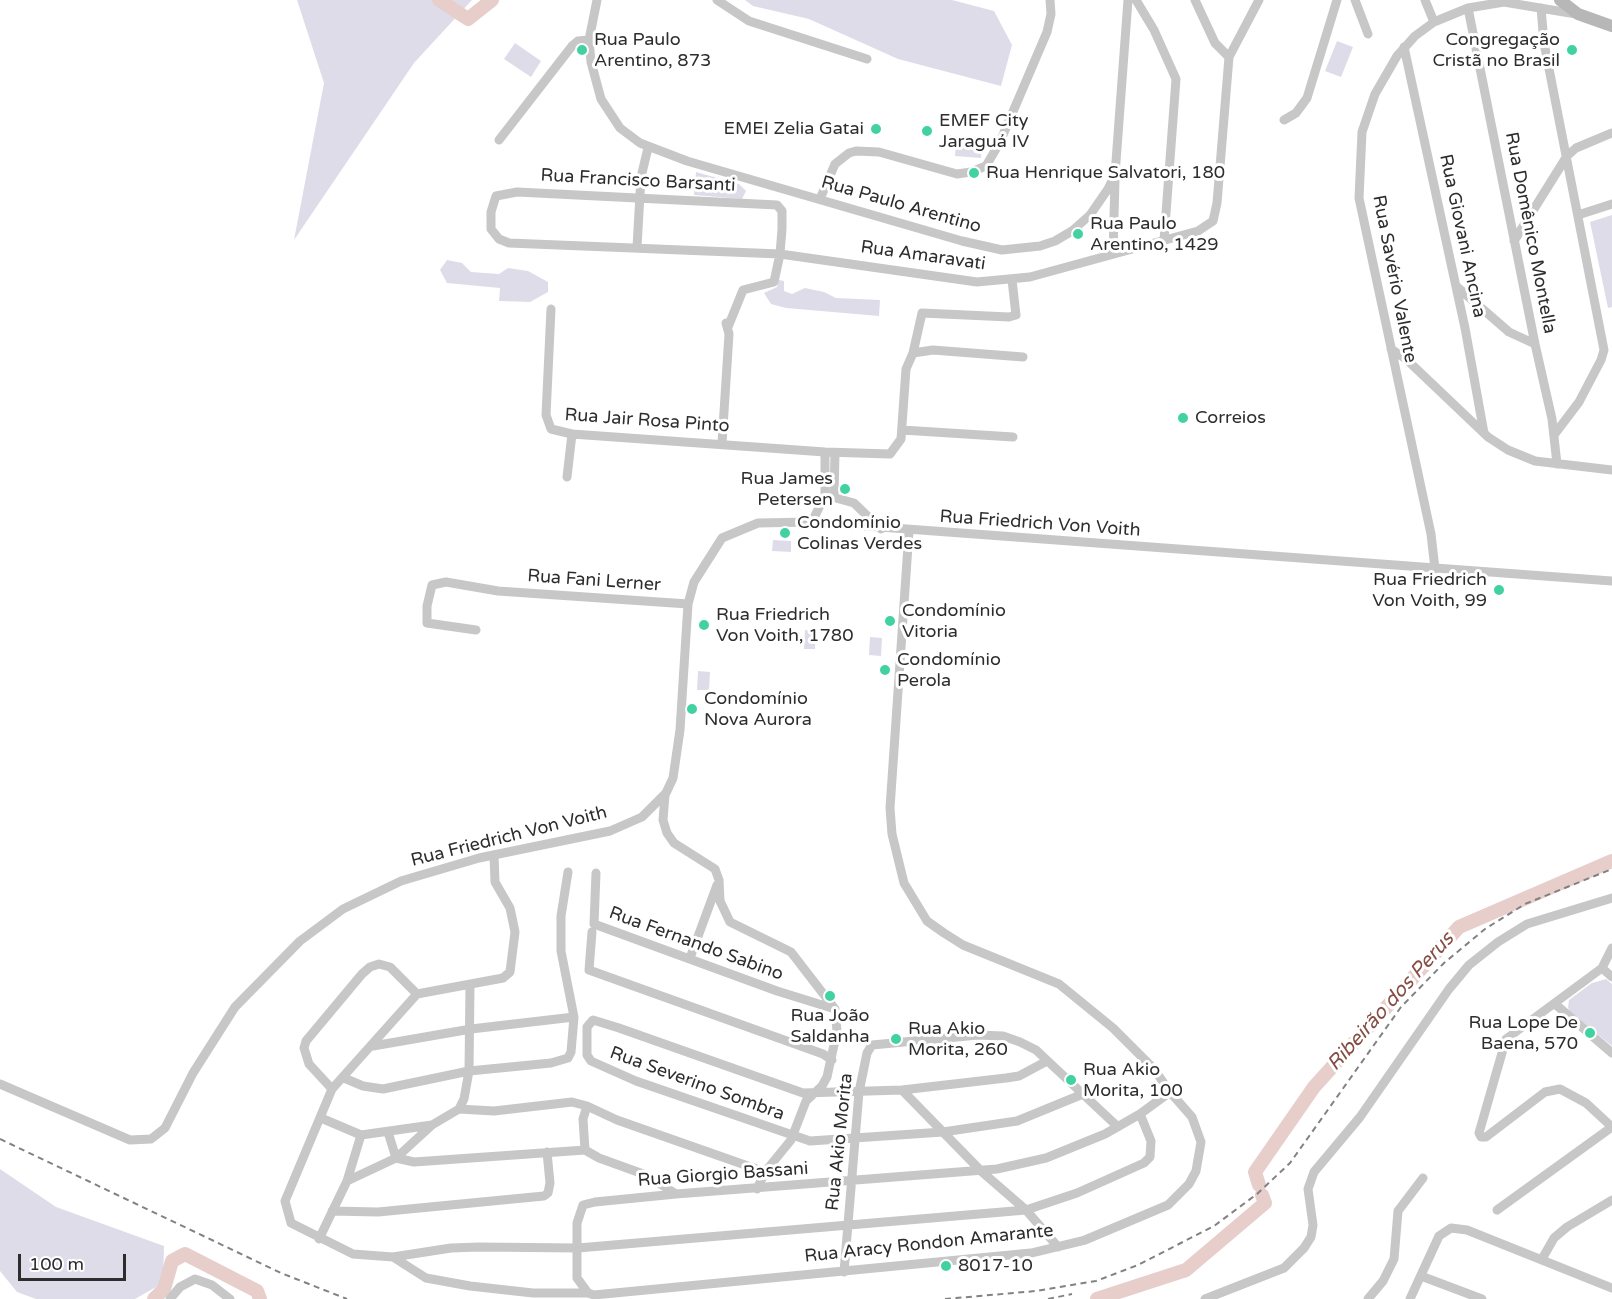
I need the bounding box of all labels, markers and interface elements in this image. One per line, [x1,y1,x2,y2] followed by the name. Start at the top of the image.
[594,29,711,72] place label: Rua Paulo Arentino, 873
[1432,29,1560,72] place label: Congregação Cristã no Brasil
[575,43,589,57] marker: Rua Paulo Arentino, 873
[1565,43,1579,57] marker: Congregação Cristã no Brasil
[939,110,1029,152] place label: EMEF City Jaraguá IV
[723,118,864,140] place label: EMEI Zelia Gatai
[869,122,883,136] marker: EMEI Zelia Gatai
[920,124,934,138] marker: EMEF City Jaraguá IV
[1500,130,1560,336] street label: Rua Domênico Montella
[1434,152,1490,320] street label: Rua Giovani Ancina
[986,162,1225,184] place label: Rua Henrique Salvatori, 180
[540,165,736,197] street label: Rua Francisco Barsanti
[967,166,981,180] marker: Rua Henrique Salvatori, 180
[818,172,984,238] street label: Rua Paulo Arentino
[1367,193,1421,365] street label: Rua Savério Valente
[1090,213,1219,256] place label: Rua Paulo Arentino, 1429
[1071,227,1085,241] marker: Rua Paulo Arentino, 1429
[859,237,987,275] street label: Rua Amaravati
[564,404,730,438] street label: Rua Jair Rosa Pinto
[1195,407,1266,429] place label: Correios
[1176,411,1190,425] marker: Correios
[741,468,833,510] place label: Rua James Petersen
[838,482,852,496] marker: Rua James Petersen
[939,506,1141,542] street label: Rua Friedrich Von Voith
[797,512,922,554] place label: Condomínio Colinas Verdes
[778,526,792,540] marker: Condomínio Colinas Verdes
[526,566,662,596] street label: Rua Fani Lerner
[1372,569,1487,612] place label: Rua Friedrich Von Voith, 99
[1492,583,1506,597] marker: Rua Friedrich Von Voith, 99
[902,600,1006,642] place label: Condomínio Vitoria
[716,604,853,646] place label: Rua Friedrich Von Voith, 1780
[883,614,897,628] marker: Condomínio Vitoria
[697,618,711,632] marker: Rua Friedrich Von Voith, 1780
[897,649,1001,692] place label: Condomínio Perola
[878,663,892,677] marker: Condomínio Perola
[704,688,812,730] place label: Condomínio Nova Aurora
[685,702,699,716] marker: Condomínio Nova Aurora
[409,802,609,872] street label: Rua Friedrich Von Voith
[606,902,786,986] street label: Rua Fernando Sabino
[1323,928,1459,1076] water label: Ribeirão dos Perus
[823,989,837,1003] marker: Rua João Saldanha
[790,1005,870,1048] place label: Rua João Saldanha
[1469,1012,1578,1054] place label: Rua Lope De Baena, 570
[908,1018,1008,1060] place label: Rua Akio Morita, 260
[1583,1026,1597,1040] marker: Rua Lope De Baena, 570
[889,1032,903,1046] marker: Rua Akio Morita, 260
[607,1042,787,1126] street label: Rua Severino Sombra
[1083,1059,1183,1102] place label: Rua Akio Morita, 100
[822,1072,858,1212] street label: Rua Akio Morita
[1064,1073,1078,1087] marker: Rua Akio Morita, 100
[637,1158,809,1192] street label: Rua Giorgio Bassani
[803,1220,1055,1268] street label: Rua Aracy Rondon Amarante
[21,1242,129,1280] scale bar
[29,1253,84,1275] text: 100 m
[958,1255,1033,1277] place label: 8017-10
[939,1259,953,1273] marker: 8017-10

